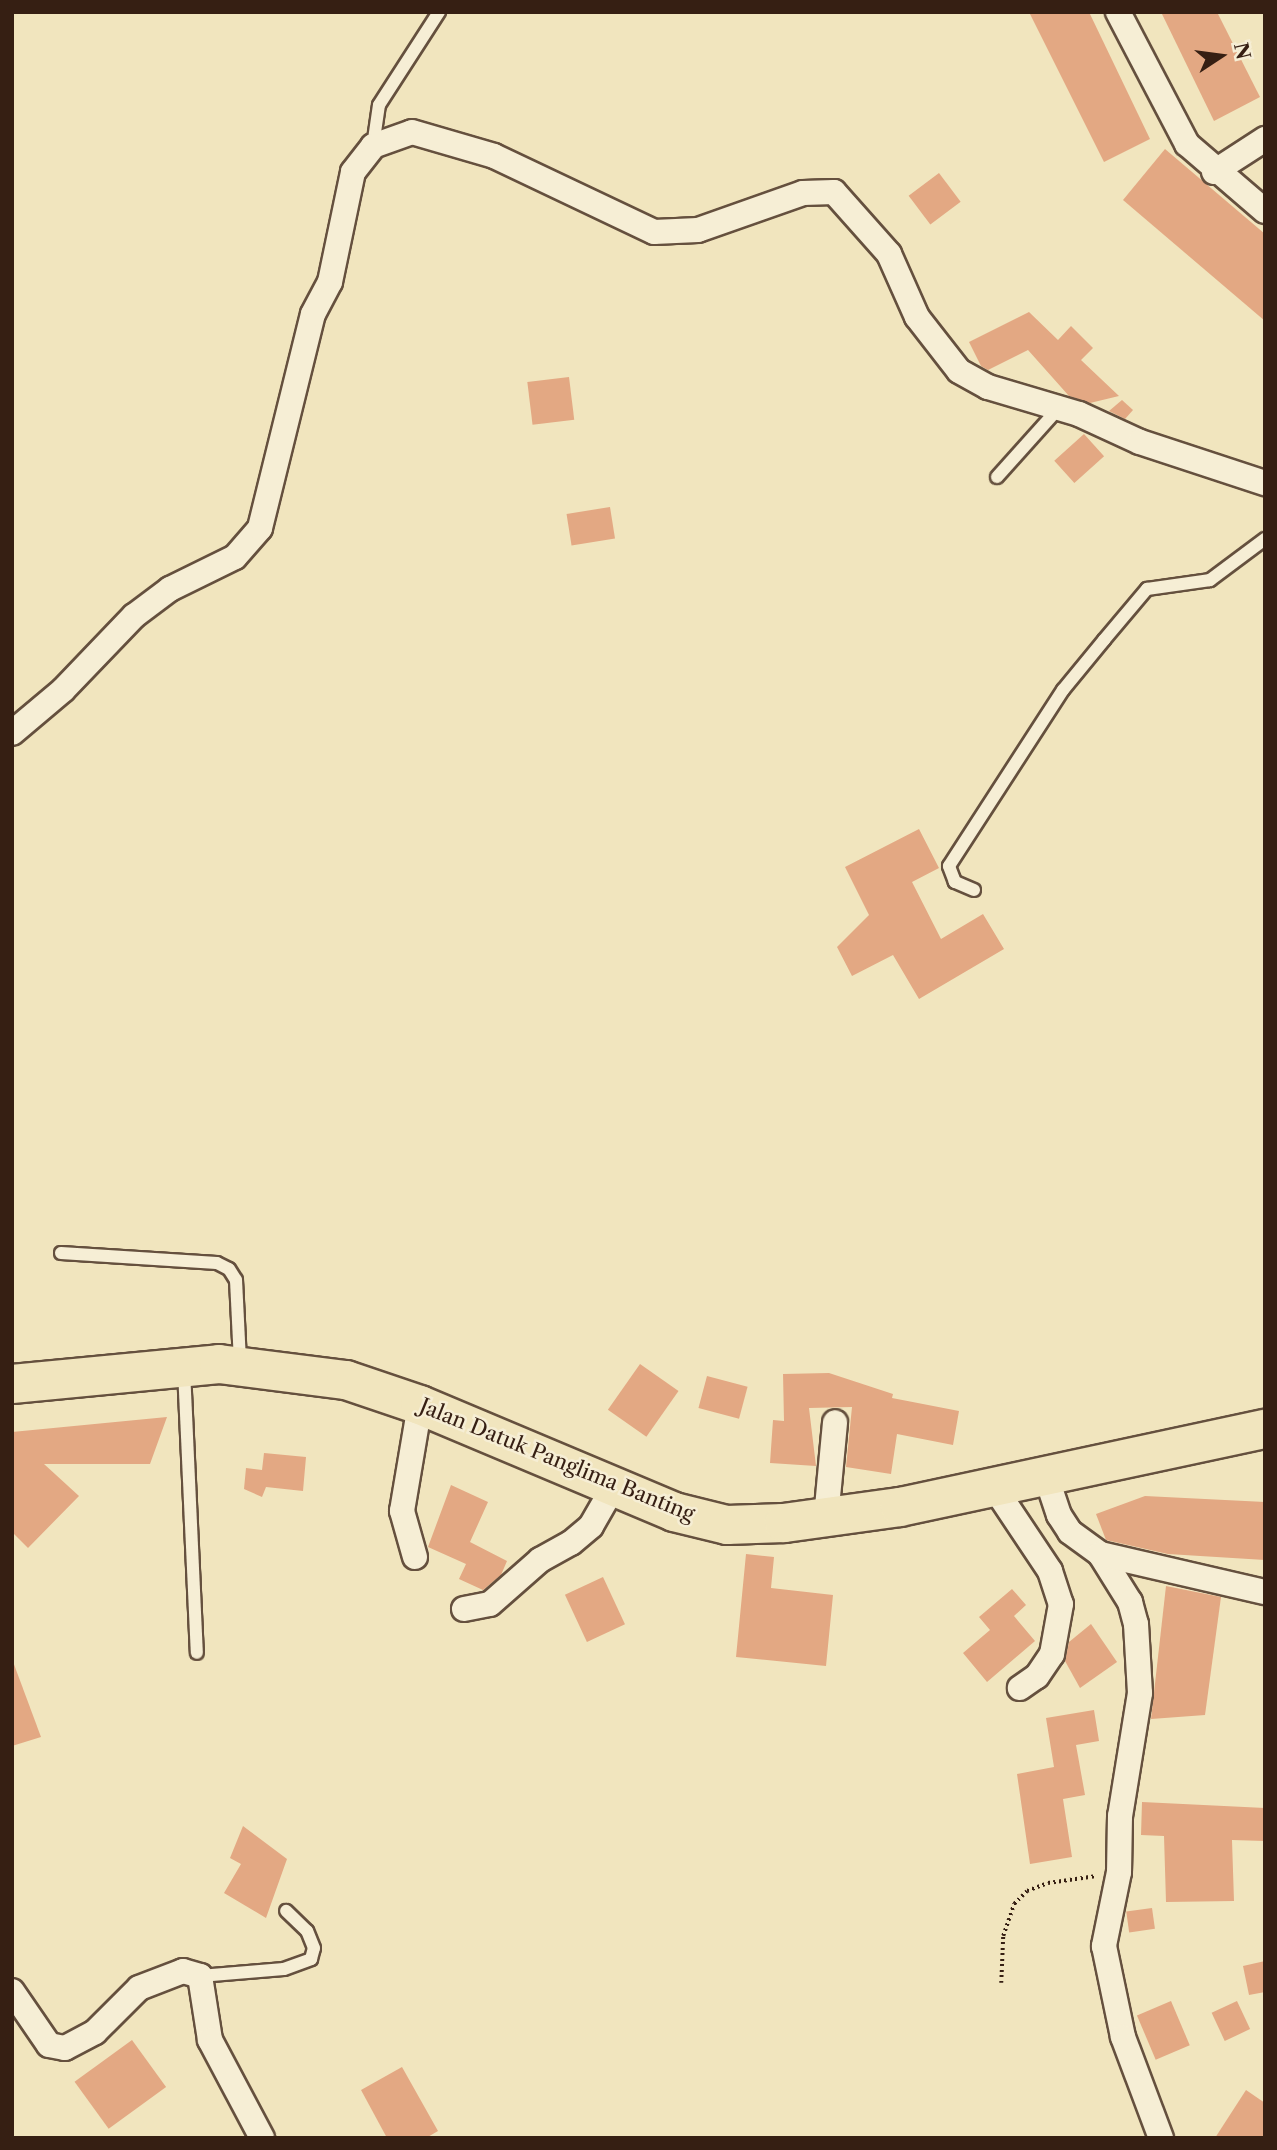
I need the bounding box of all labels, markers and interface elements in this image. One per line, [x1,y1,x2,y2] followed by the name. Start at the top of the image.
[1186,21,1256,91] north arrow
[1229,41,1255,62] text: N
[415,1393,699,1527] street label: Jalan Datuk Panglima Banting

